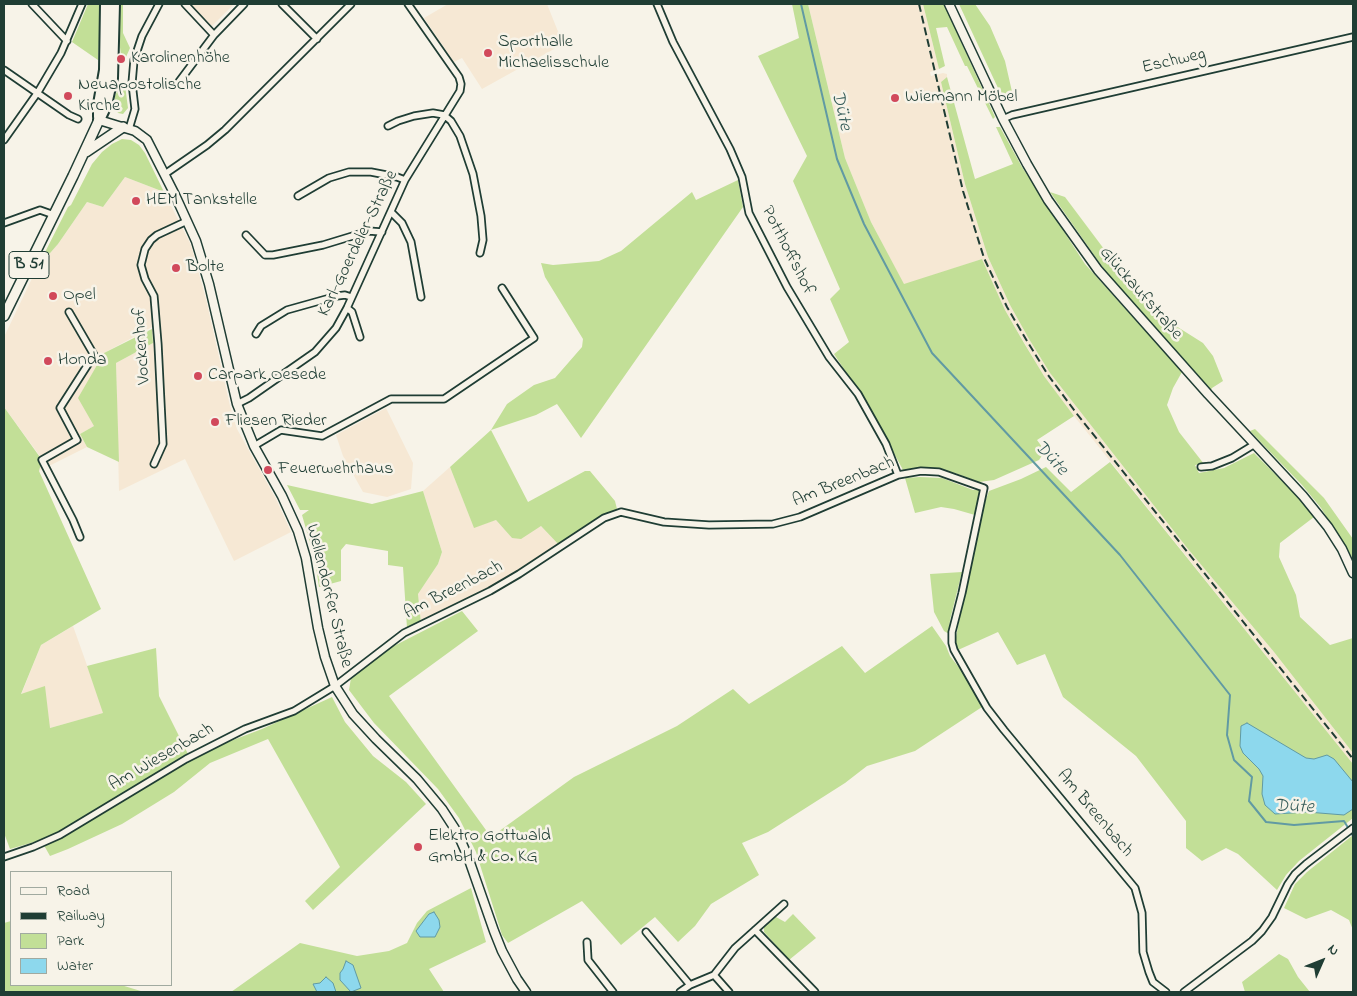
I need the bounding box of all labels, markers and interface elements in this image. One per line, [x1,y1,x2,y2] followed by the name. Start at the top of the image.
[498,32,609,74] place label: Sporthalle Michaelisschule
[1140,44,1208,80] street label: Eschweg
[482,47,494,59] marker: Sporthalle Michaelisschule
[131,48,230,70] place label: Karolinenhöhe
[115,53,127,65] marker: Karolinenhöhe
[78,75,201,118] place label: Neuapostolische Kirche
[905,87,1017,109] place label: Wiemann Möbel
[824,89,856,133] water label: Düte
[62,90,74,102] marker: Neuapostolische Kirche
[889,92,901,104] marker: Wiemann Möbel
[314,167,404,321] street label: Karl-Goerdeler-Straße
[146,190,257,212] place label: HEM Tankstelle
[130,195,142,207] marker: HEM Tankstelle
[755,203,819,299] street label: Potthoffshof
[1094,243,1186,345] street label: Glückaufstraße
[9,252,49,278] road number: B 51
[186,257,224,279] place label: Bolte
[170,262,182,274] marker: Bolte
[63,285,96,307] place label: Opel
[47,290,59,302] marker: Opel
[130,307,156,385] street label: Vockenhof
[58,350,107,372] place label: Honda
[42,355,54,367] marker: Honda
[208,365,326,387] place label: Carpark Oesede
[192,370,204,382] marker: Carpark Oesede
[225,411,327,433] place label: Fliesen Rieder
[209,416,221,428] marker: Fliesen Rieder
[1028,437,1072,481] water label: Düte
[790,453,898,513] street label: Am Breenbach
[278,459,393,481] place label: Feuerwehrhaus
[262,464,274,476] marker: Feuerwehrhaus
[300,522,356,670] street label: Wellendorfer Straße
[401,557,507,625] street label: Am Breenbach
[106,719,218,797] street label: Am Wiesenbach
[1051,766,1137,862] street label: Am Breenbach
[1274,796,1314,820] water label: Düte
[428,826,551,869] place label: Elektro Gottwald GmbH & Co. KG
[412,841,424,853] marker: Elektro Gottwald GmbH & Co. KG
[10,871,172,986] legend
[57,880,90,902] text: Road
[57,905,105,927] text: Railway
[57,930,84,952] text: Park
[1297,936,1347,986] north arrow
[1322,940,1344,961] text: N
[57,955,93,977] text: Water

